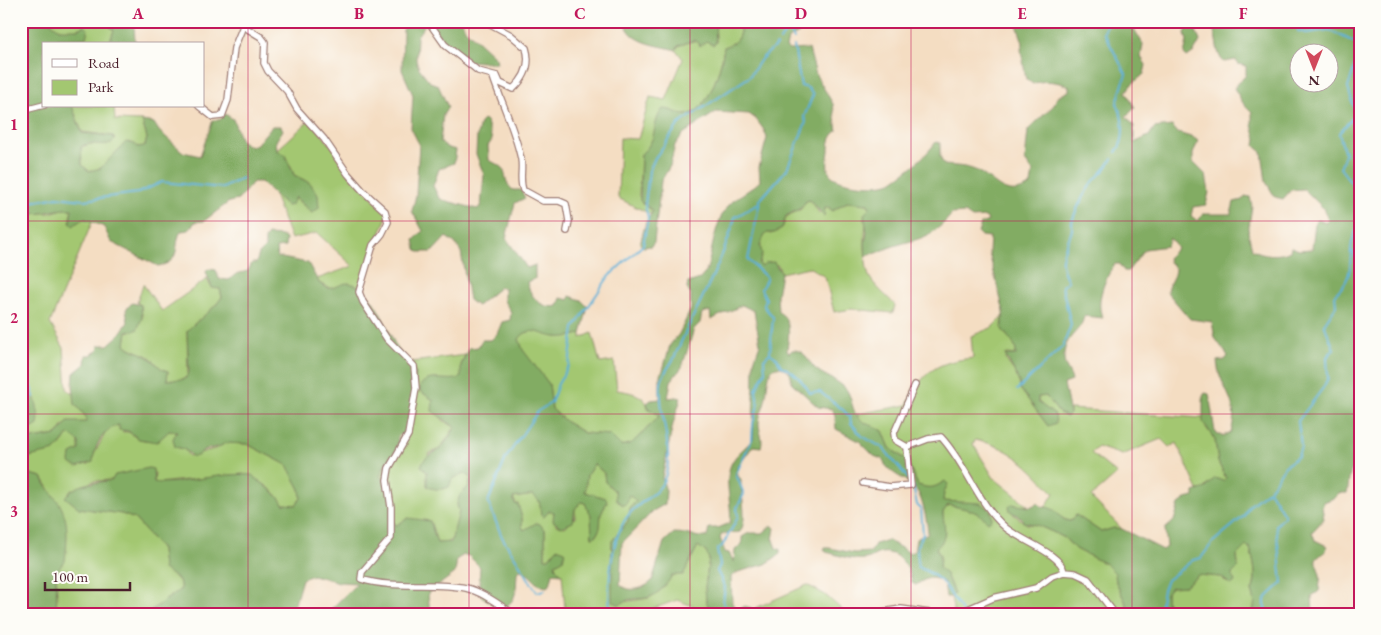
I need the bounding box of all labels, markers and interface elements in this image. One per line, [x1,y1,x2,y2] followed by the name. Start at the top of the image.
[131,3,144,24] text: A
[354,3,364,24] text: B
[574,3,586,24] text: C
[795,3,807,24] text: D
[1017,3,1027,24] text: E
[1239,3,1248,24] text: F
[42,42,205,108] legend
[1288,42,1338,92] north arrow
[88,53,120,72] text: Road
[1308,72,1320,90] text: N
[88,77,115,96] text: Park
[10,114,18,135] text: 1
[10,307,19,328] text: 2
[10,501,18,522] text: 3
[45,560,130,592] scale bar
[52,567,89,586] text: 100 m

